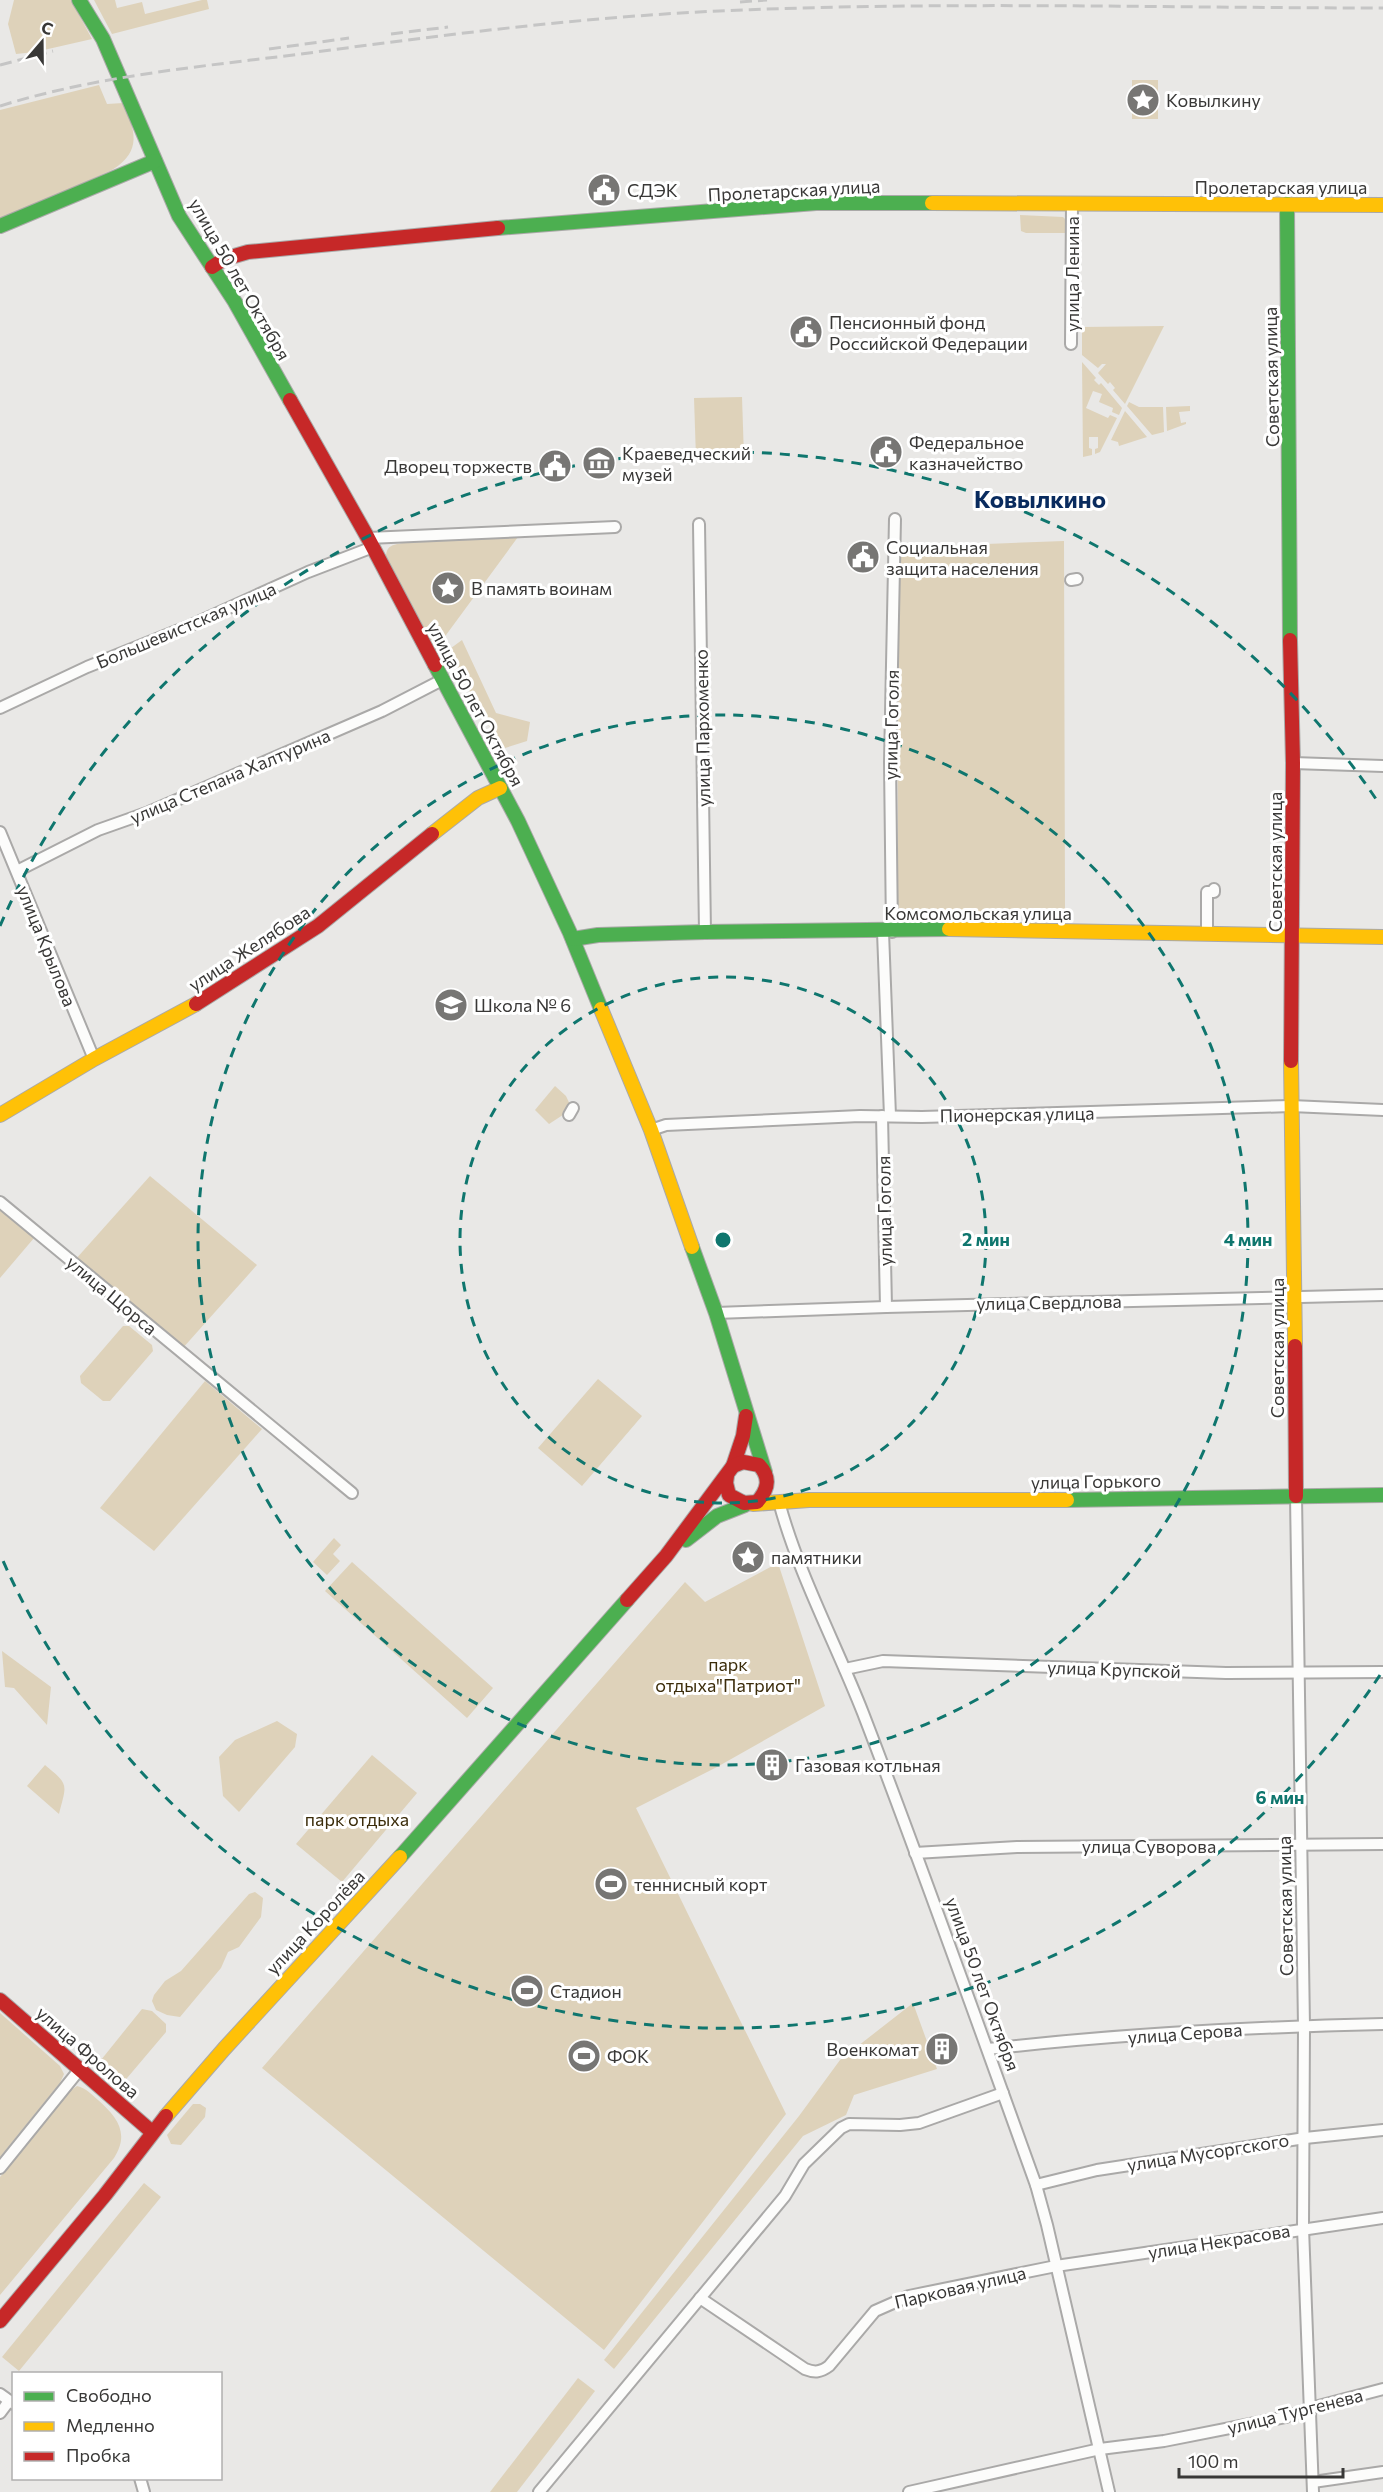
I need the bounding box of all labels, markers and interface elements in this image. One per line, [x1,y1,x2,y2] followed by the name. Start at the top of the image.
[12,12,72,72] north arrow
[39,17,56,38] text: С
[1125,82,1161,118] place icon: Ковылкину
[1166,89,1261,111] place label: Ковылкину
[586,172,622,208] public building icon: СДЭК
[707,174,881,206] street label: Пролетарская улица
[1195,176,1367,198] street label: Пролетарская улица
[627,179,678,201] place label: СДЭК
[185,194,295,364] street label: улица 50 лет Октября
[1061,216,1083,332] street label: улица Ленина
[1259,307,1283,447] street label: Советская улица
[829,311,1028,354] place label: Пенсионный фонд Российской Федерации
[788,314,824,350] public building icon: Пенсионный фонд Российской Федерации
[909,431,1024,474] place label: Федеральное казначейство
[868,434,904,470] public building icon: Федеральное казначейство
[622,442,751,485] place label: Краеведческий музей
[581,445,617,481] museum icon: Краеведческий музей
[537,448,573,484] public building icon: Дворец торжеств
[384,455,532,477] place label: Дворец торжеств
[974,484,1106,513] district label: Ковылкино
[886,536,1039,579] place label: Социальная защита населения
[845,539,881,575] public building icon: Социальная защита населения
[430,570,466,606] place icon: В память воинам
[93,577,279,673] street label: Большевистская улица
[471,577,612,599] place label: В память воинам
[423,618,529,790] street label: улица 50 лет Октября
[690,649,714,807] street label: улица Пархоменко
[879,670,903,780] street label: улица Гоголя
[127,724,333,828] street label: улица Степана Халтурина
[1264,792,1286,932] street label: Советская улица
[13,882,81,1010] street label: улица Крылова
[184,901,314,995] street label: улица Желябова
[884,902,1072,924] street label: Комсомольская улица
[433,987,469,1023] school or university icon: Школа № 6
[474,994,571,1016] place label: Школа № 6
[939,1102,1095,1126] street label: Пионерская улица
[872,1156,896,1266] street label: улица Гоголя
[962,1228,1010,1250] text: 2 мин
[1224,1228,1272,1250] text: 4 мин
[713,1230,733,1250] centre of rings
[62,1251,162,1339] street label: улица Щорса
[1266,1278,1288,1418] street label: Советская улица
[976,1290,1122,1314] street label: улица Свердлова
[1031,1469,1161,1493] street label: улица Горького
[730,1539,766,1575] place icon: памятники
[771,1546,862,1568] place label: памятники
[655,1653,801,1696] park label: парк отдыха"Патриот"
[1047,1656,1181,1682] street label: улица Крупской
[754,1747,790,1783] building icon: Газовая котльная
[795,1754,941,1776] place label: Газовая котльная
[1256,1786,1304,1808] text: 6 мин
[305,1808,409,1830] park label: парк отдыха
[1082,1835,1216,1857] street label: улица Суворова
[1273,1836,1297,1976] street label: Советская улица
[261,1865,369,1979] street label: улица Королёва
[593,1866,629,1902] sports icon: теннисный корт
[634,1873,768,1895] place label: теннисный корт
[941,1894,1025,2074] street label: улица 50 лет Октября
[509,1973,545,2009] sports icon: Стадион
[550,1980,622,2002] place label: Стадион
[32,2001,144,2103] street label: улица Фролова
[1127,2018,1243,2048] street label: улица Серова
[924,2031,960,2067] building icon: Военкомат
[566,2038,602,2074] sports icon: ФОК
[826,2038,920,2060] place label: Военкомат
[607,2045,649,2067] place label: ФОК
[1125,2128,1291,2176] street label: улица Мусоргского
[1146,2219,1292,2263] street label: улица Некрасова
[892,2261,1028,2313] street label: Парковая улица
[12,2372,222,2480] legend
[66,2384,152,2406] text: Свободно
[1225,2384,1365,2438] street label: улица Тургенева
[66,2414,155,2436] text: Медленно
[1179,2441,1342,2479] scale bar
[66,2444,131,2466] text: Пробка
[1188,2450,1238,2472] text: 100 m

